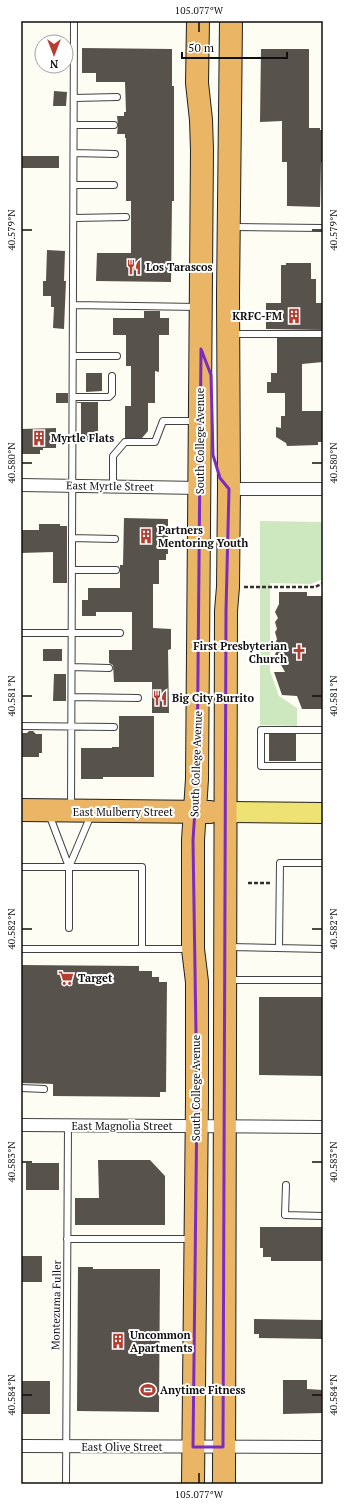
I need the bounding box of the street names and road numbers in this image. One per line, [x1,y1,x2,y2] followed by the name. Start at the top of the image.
[193,387,207,494] street label: South College Avenue
[66,478,154,494] street label: East Myrtle Street
[187,710,205,817] street label: South College Avenue
[73,805,173,819] street label: East Mulberry Street
[189,1034,203,1141] street label: South College Avenue
[71,1119,173,1133] street label: East Magnolia Street
[48,1259,64,1350] street label: Montezuma Fuller
[81,1440,163,1454] street label: East Olive Street

